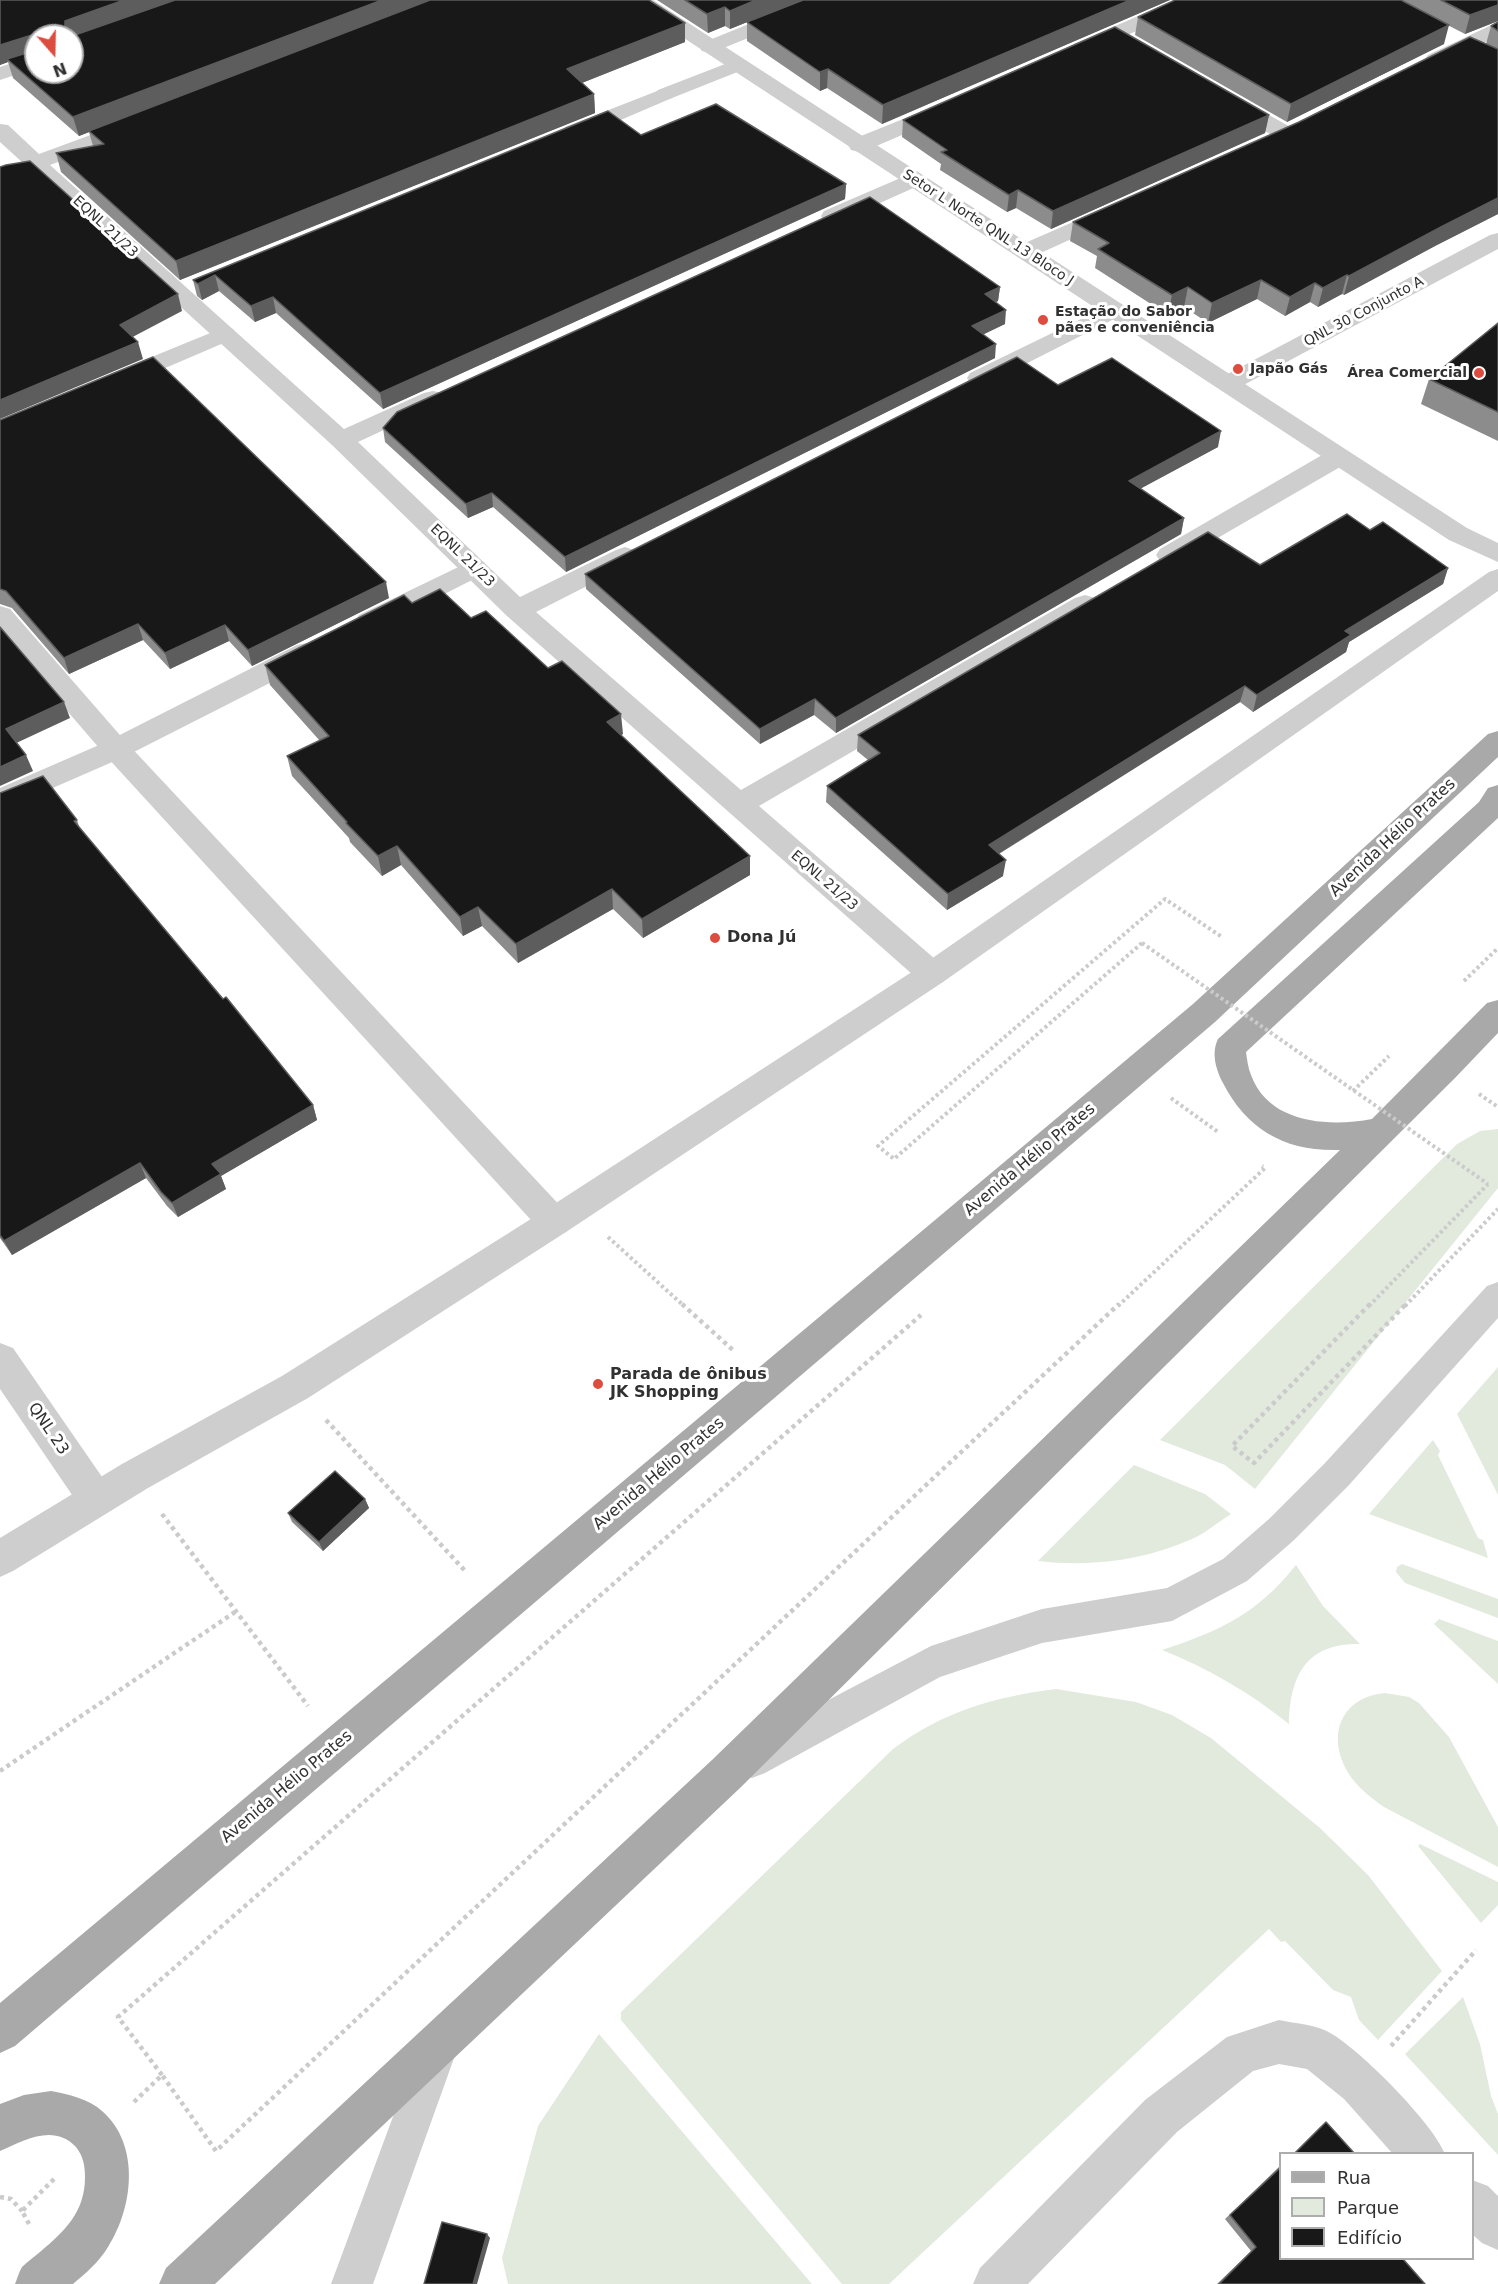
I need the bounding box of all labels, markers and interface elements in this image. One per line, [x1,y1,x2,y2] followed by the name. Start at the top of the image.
[24,24,84,84] north arrow
[50,58,69,81] text: N
[899,166,1077,290] street label: Setor L Norte QNL 13 Bloco J
[69,193,141,261] street label: EQNL 21/23
[1301,273,1427,351] street label: QNL 30 Conjunto A
[1055,304,1215,336] place label: Estação do Sabor pães e conveniência
[1036,313,1050,327] marker: Estação do Sabor pães e conveniência
[1250,361,1328,377] place label: Japão Gás
[1231,362,1245,376] marker: Japão Gás
[1347,365,1467,381] place label: Área Comercial
[1472,366,1486,380] marker: Área Comercial
[426,521,498,591] street label: EQNL 21/23
[1326,775,1460,901] street label: Avenida Hélio Prates
[787,847,861,915] street label: EQNL 21/23
[727,928,796,948] place label: Dona Jú
[708,931,722,945] marker: Dona Jú
[961,1100,1099,1220] street label: Avenida Hélio Prates
[610,1365,767,1403] place label: Parada de ônibus JK Shopping
[591,1377,605,1391] marker: Parada de ônibus JK Shopping
[24,1399,72,1459] street label: QNL 23
[590,1414,728,1534] street label: Avenida Hélio Prates
[218,1727,356,1847] street label: Avenida Hélio Prates
[1279,2152,1474,2260] legend
[1337,2167,1371,2188] text: Rua
[1337,2197,1399,2218] text: Parque
[1337,2227,1402,2248] text: Edifício

